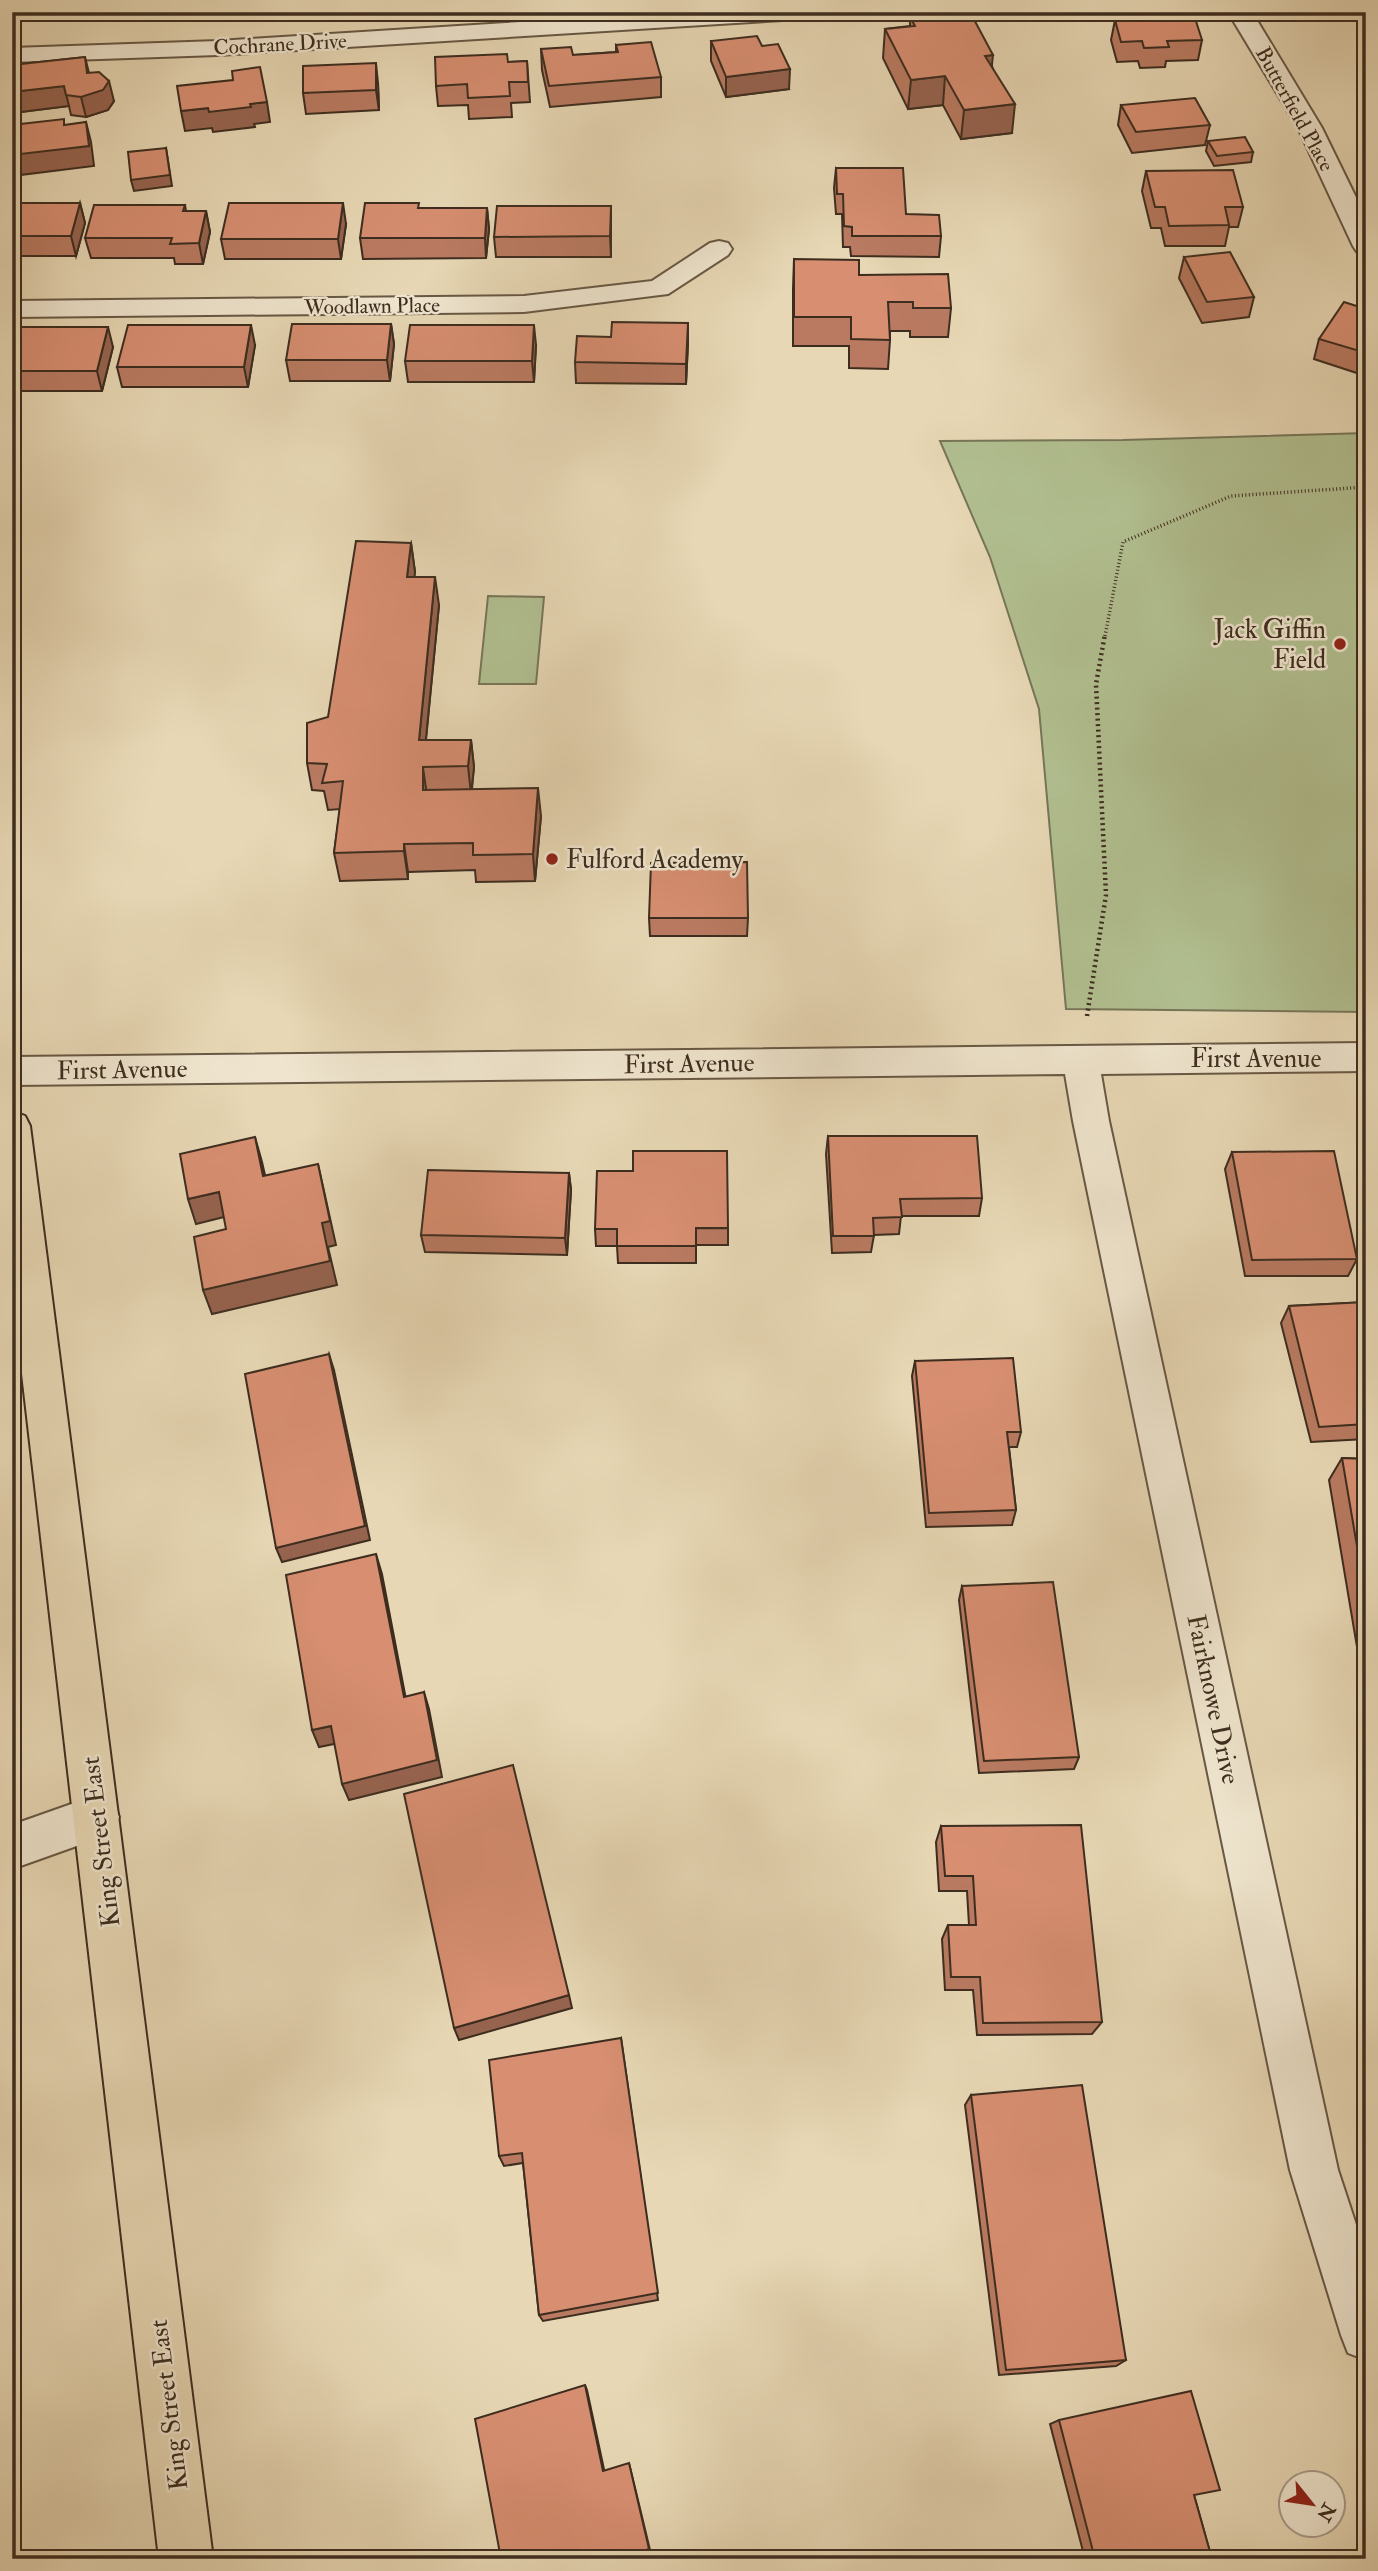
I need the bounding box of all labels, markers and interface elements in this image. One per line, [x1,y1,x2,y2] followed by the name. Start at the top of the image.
[213,28,348,61] street label: Cochrane Drive
[1249,42,1340,177] street label: Butterfield Place
[303,292,440,321] street label: Woodlawn Place
[1213,614,1326,676] place label: Jack Giffin Field
[1332,636,1348,652] marker: Jack Giffin Field
[566,844,744,876] place label: Fulford Academy
[544,851,560,867] marker: Fulford Academy
[1191,1043,1322,1075] street label: First Avenue
[623,1047,755,1081] street label: First Avenue
[56,1053,188,1087] street label: First Avenue
[1179,1611,1247,1787] street label: Fairknowe Drive
[75,1755,127,1929] street label: King Street East
[143,2318,195,2492] street label: King Street East
[1276,2470,1346,2540] north arrow
[1311,2498,1341,2526] text: N

